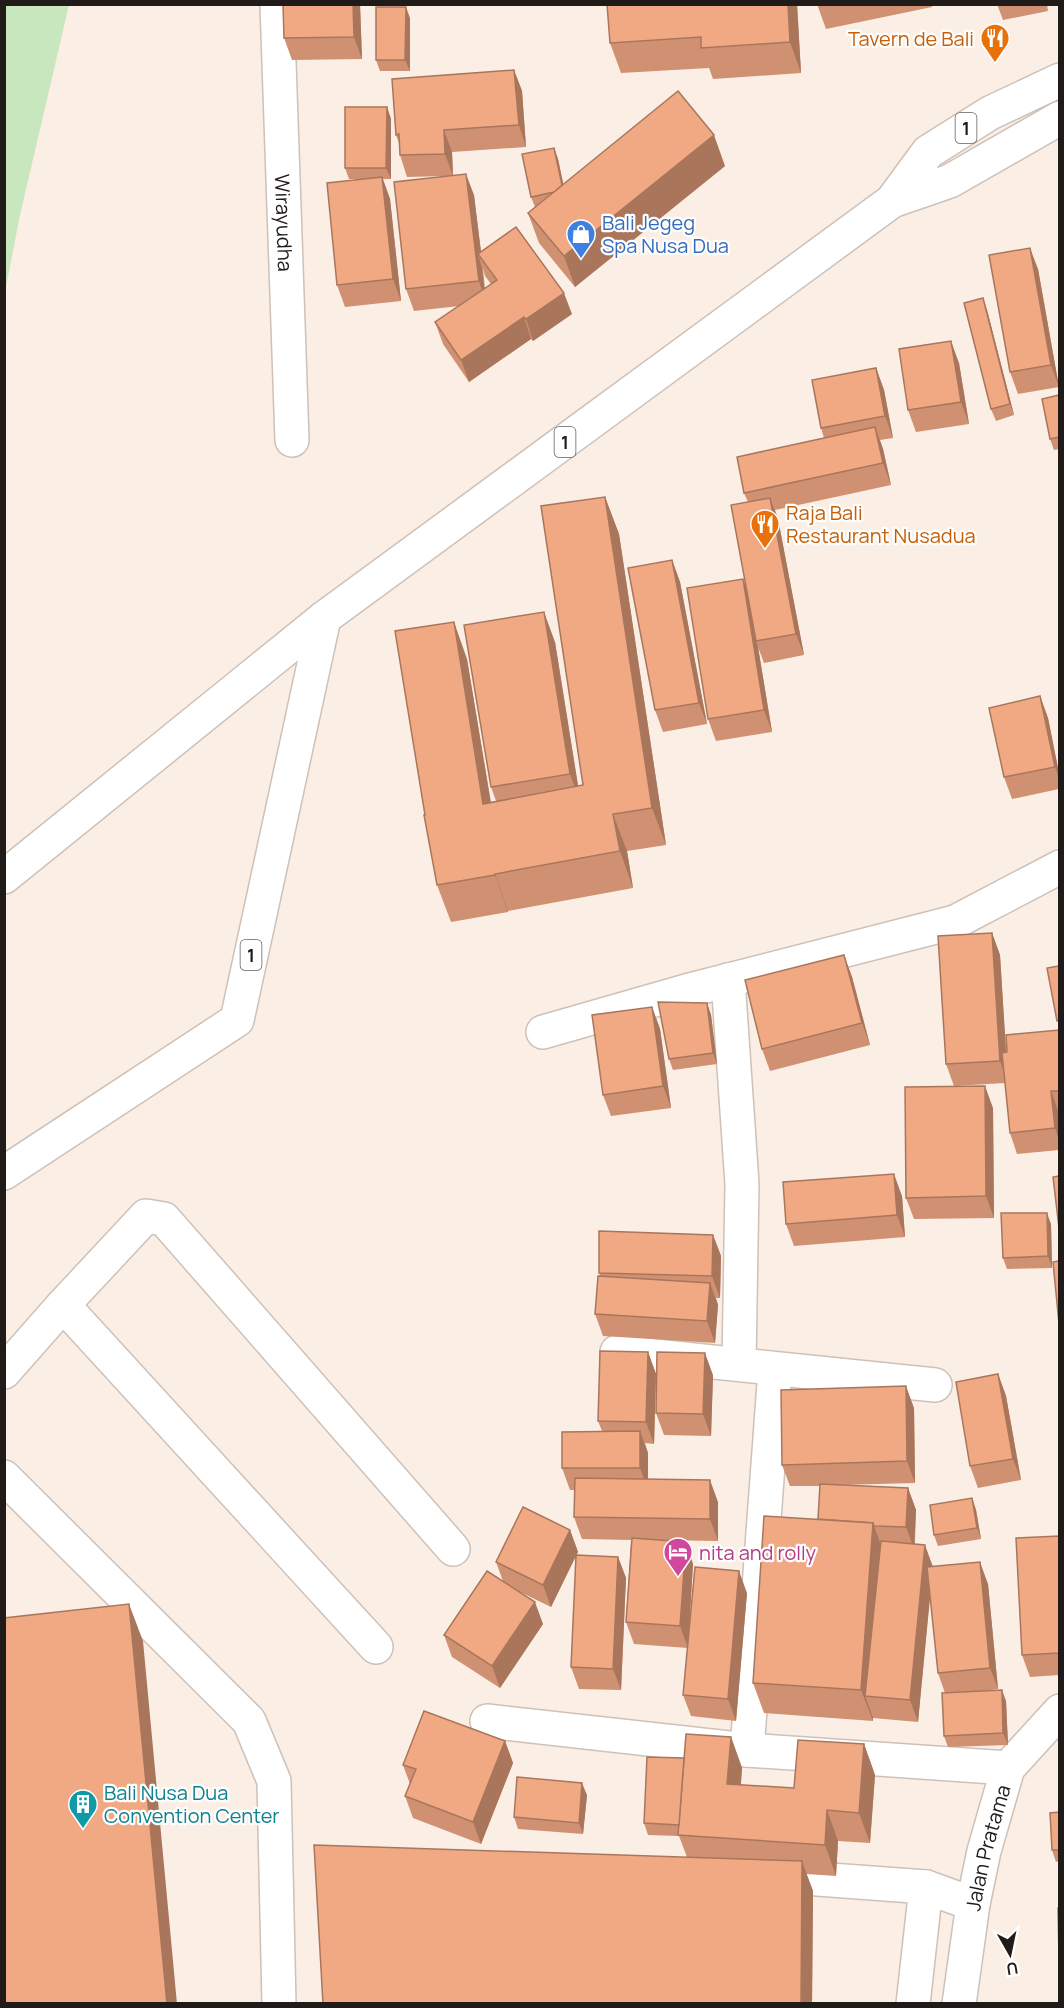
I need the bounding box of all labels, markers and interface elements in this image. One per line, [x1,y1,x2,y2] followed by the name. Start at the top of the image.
[979,22,1011,64] restaurant icon: Tavern de Bali
[848,25,974,52] place label: Tavern de Bali
[956,113,976,143] road number: 1
[269,174,300,272] street label: Wirayudha
[602,209,729,259] place label: Bali Jegeg Spa Nusa Dua
[565,218,597,260] shop icon: Bali Jegeg Spa Nusa Dua
[554,427,576,457] road number: 1
[786,499,976,549] place label: Raja Bali Restaurant Nusadua
[749,508,781,550] restaurant icon: Raja Bali Restaurant Nusadua
[240,940,262,970] road number: 1
[662,1536,694,1578] hotel icon: nita and rolly
[699,1539,817,1566] place label: nita and rolly
[104,1779,280,1829] place label: Bali Nusa Dua Convention Center
[959,1781,1016,1912] street label: Jalan Pratama
[67,1788,99,1830] building icon: Bali Nusa Dua Convention Center
[980,1924,1040,1984] north arrow
[1005,1957,1020,1981] text: U

